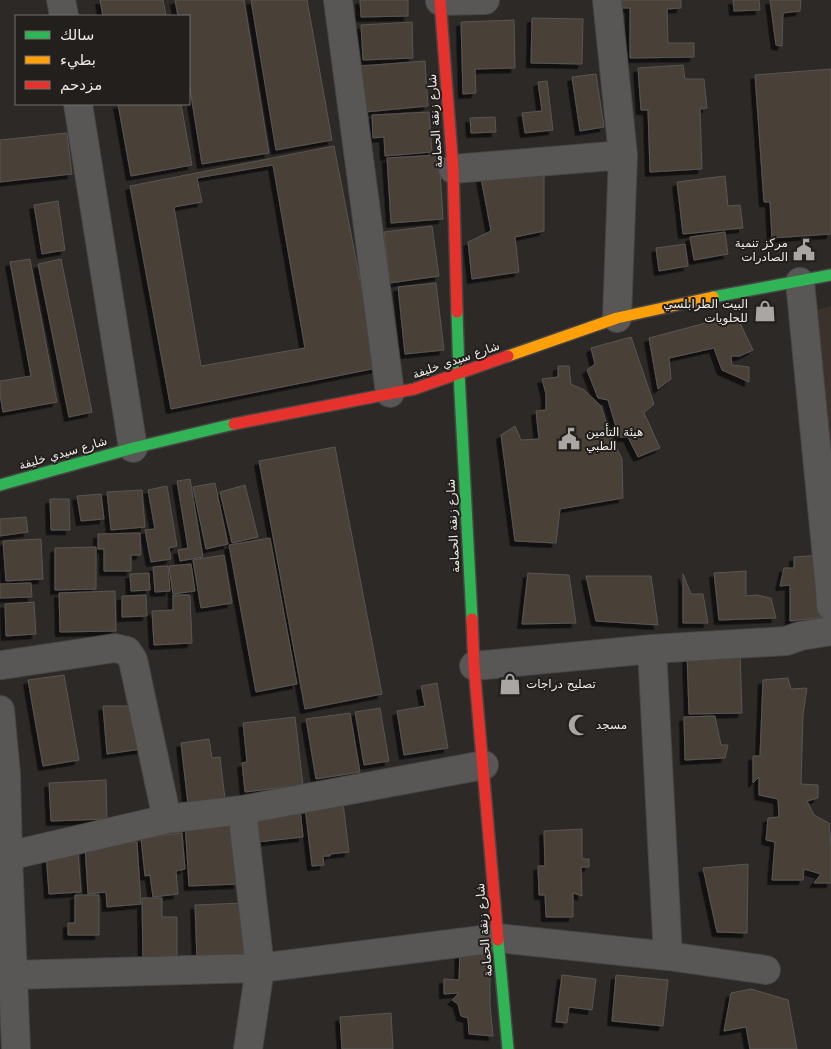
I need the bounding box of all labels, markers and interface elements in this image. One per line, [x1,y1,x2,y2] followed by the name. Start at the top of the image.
[15,15,190,105] legend
[60,26,94,44] text: سالك
[60,51,96,70] text: بطيء
[425,73,446,168] street label: شارع زنقة الحمامة
[60,76,102,94] text: مزدحم
[735,236,788,265] place label: مركز تنمية الصادرات
[791,237,817,263] public building icon: مركز تنمية الصادرات
[663,297,748,326] place label: البيت الطرابلسي للحلويات
[752,298,778,324] shop icon: البيت الطرابلسي للحلويات
[411,339,502,382] street label: شارع سيدي خليفة
[586,423,643,453] place label: هيئة التأمين الطبي
[556,426,582,452] public building icon: هيئة التأمين الطبي
[17,434,109,473] street label: شارع سيدي خليفة
[444,479,463,573] street label: شارع زنقة الحمامة
[497,671,523,697] shop icon: تصليح دراجات
[526,677,596,692] place label: تصليح دراجات
[566,712,592,738] mosque icon: مسجد
[596,718,627,732] place label: مسجد
[473,882,496,977] street label: شارع زنقة الحمامة

